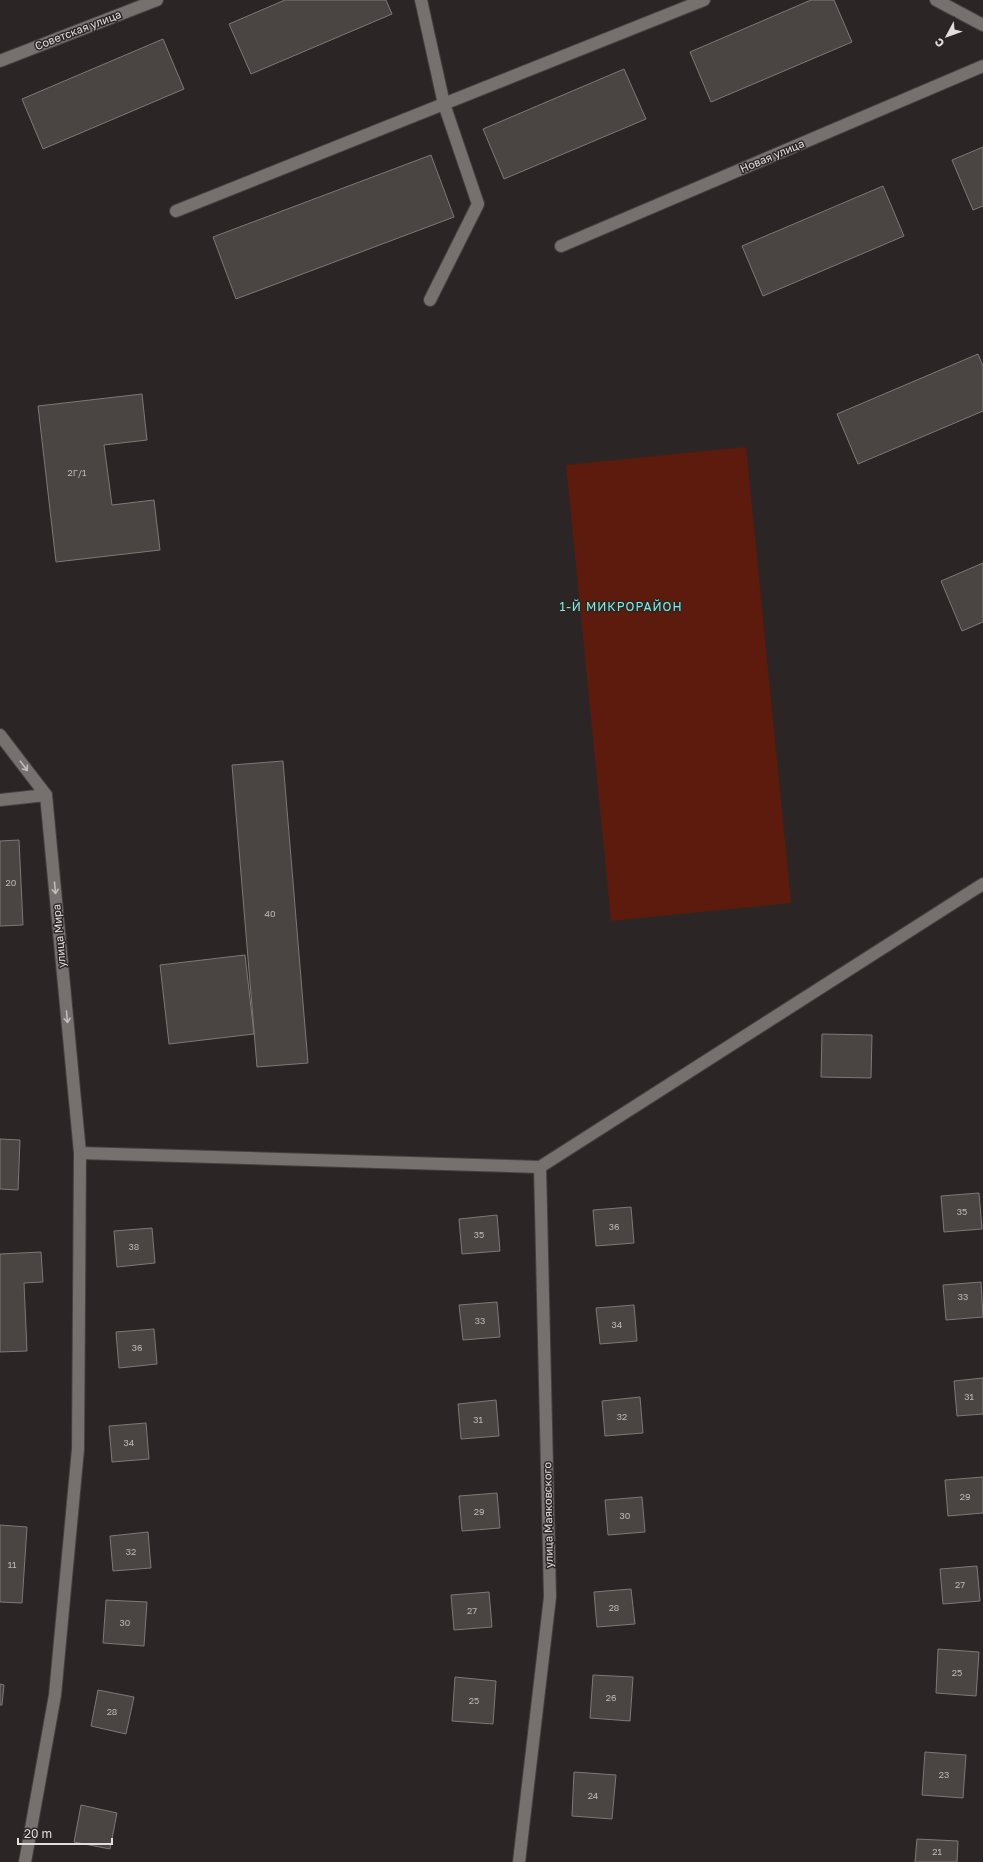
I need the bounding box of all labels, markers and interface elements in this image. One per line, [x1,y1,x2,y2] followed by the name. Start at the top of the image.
[33,7,123,52] street label: Советская улица
[927,16,967,56] north arrow
[931,36,947,50] text: С
[738,136,806,175] street label: Новая улица
[68,467,87,478] house number: 2Г/1
[559,599,683,614] district label: 1-Й МИКРОРАЙОН
[19,760,28,771] one-way arrow
[6,877,17,888] house number: 20
[51,881,59,894] one-way arrow
[49,904,68,969] street label: улица Мира
[264,908,276,919] house number: 40
[63,1010,71,1023] one-way arrow
[957,1206,967,1217] house number: 35
[609,1221,619,1232] house number: 36
[474,1229,484,1240] house number: 35
[129,1241,139,1252] house number: 38
[958,1291,968,1302] house number: 33
[475,1315,485,1326] house number: 33
[612,1319,623,1330] house number: 34
[132,1342,142,1353] house number: 36
[964,1391,974,1402] house number: 31
[617,1411,627,1422] house number: 32
[473,1414,483,1425] house number: 31
[124,1437,135,1448] house number: 34
[540,1461,555,1568] street label: улица Маяковского
[960,1491,970,1502] house number: 29
[474,1506,484,1517] house number: 29
[620,1510,631,1521] house number: 30
[126,1546,136,1557] house number: 32
[8,1559,17,1570] house number: 11
[955,1579,965,1590] house number: 27
[609,1602,619,1613] house number: 28
[467,1605,477,1616] house number: 27
[120,1617,131,1628] house number: 30
[952,1667,962,1678] house number: 25
[606,1692,616,1703] house number: 26
[469,1695,479,1706] house number: 25
[107,1706,117,1717] house number: 28
[939,1769,949,1780] house number: 23
[588,1790,599,1801] house number: 24
[18,1820,112,1846] scale bar
[24,1826,52,1841] text: 20 m
[932,1846,942,1857] house number: 21

